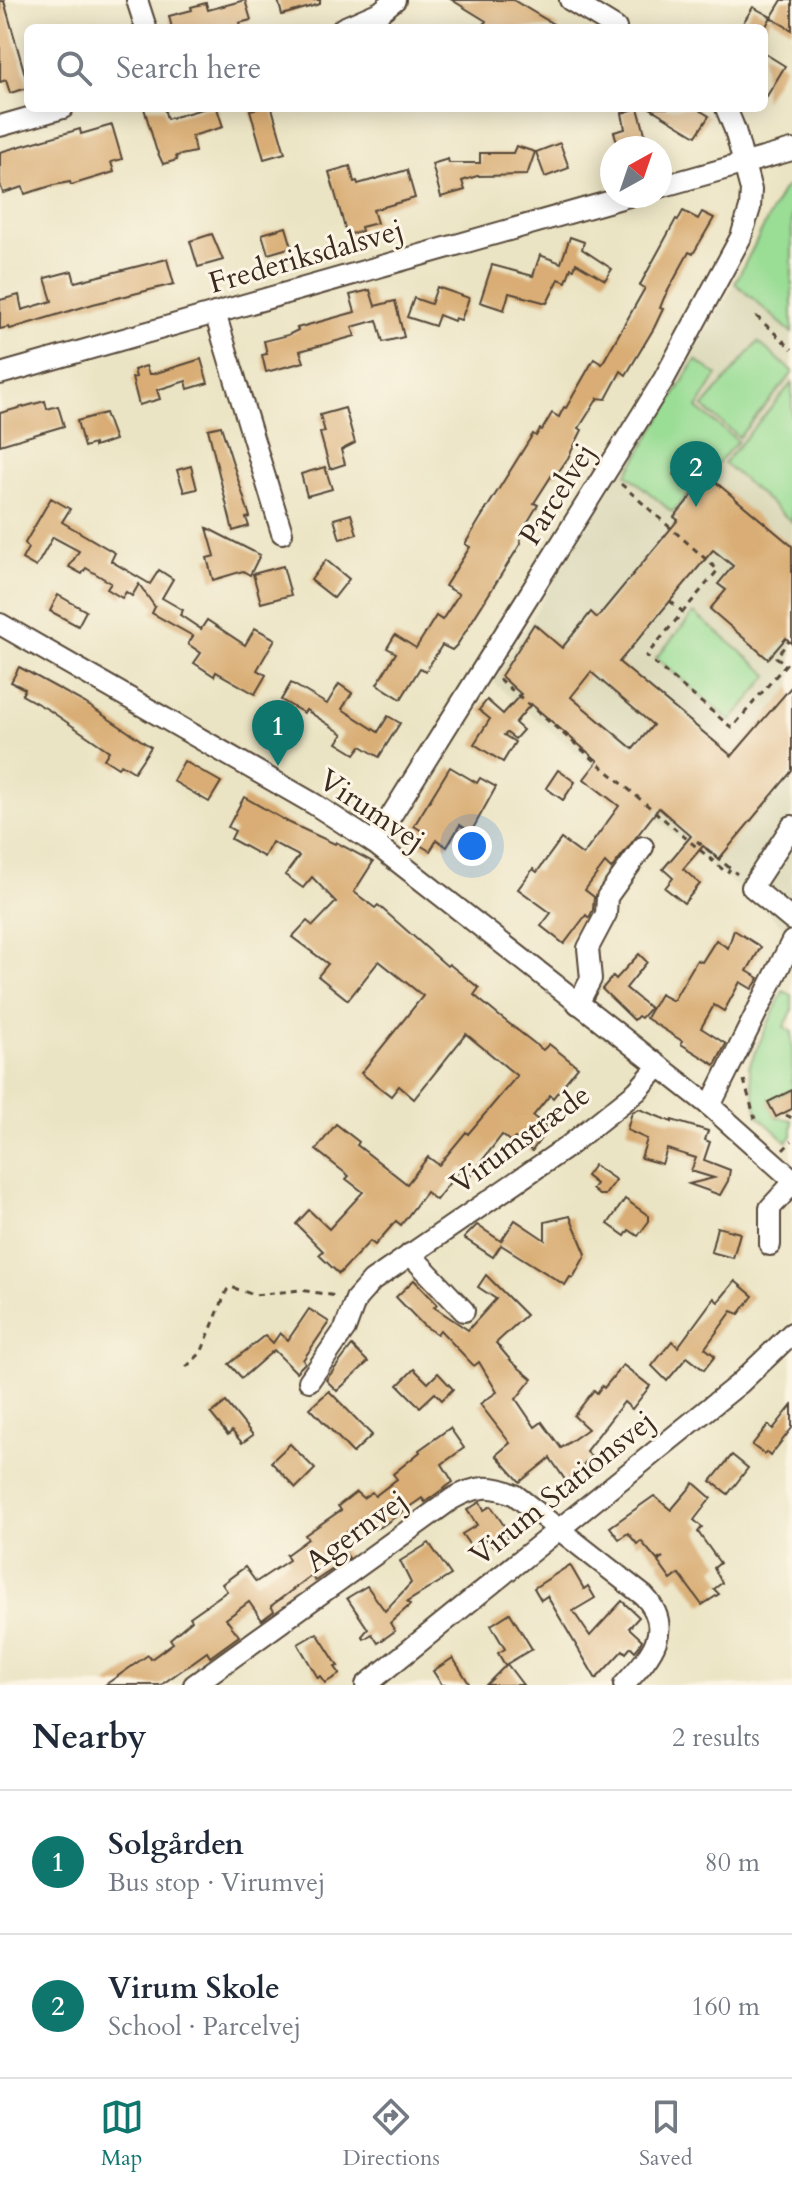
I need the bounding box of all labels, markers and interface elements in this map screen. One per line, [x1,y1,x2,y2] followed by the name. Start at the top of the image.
[24,24,768,112] search box
[52,46,96,90] icon: search
[116,48,261,89] text: Search here
[600,136,672,208] north arrow
[204,209,408,304] street label: Frederiksdalsvej
[510,435,605,553] street label: Parcelvej
[670,441,722,507] pin: 2
[252,700,304,766] pin: 1
[310,760,433,861] street label: Virumvej
[452,826,492,866] your location
[442,1075,598,1204] street label: Virumstræde
[461,1401,664,1576] street label: Virum Stationsvej
[297,1480,416,1582] street label: Agernvej
[32,1714,147,1760] text: Nearby
[672,1720,760,1755] text: 2 results
[108,1824,244,1865] text: Solgården
[51,1845,65,1880] text: 1
[704,1845,760,1880] text: 80 m
[108,1865,325,1900] text: Bus stop · Virumvej
[108,1968,280,2009] text: Virum Skole
[51,1989,65,2024] text: 2
[691,1989,760,2024] text: 160 m
[108,2009,301,2044] text: School · Parcelvej
[100,2095,144,2173] tab: Map
[343,2095,440,2173] tab: Directions
[639,2095,692,2173] tab: Saved

